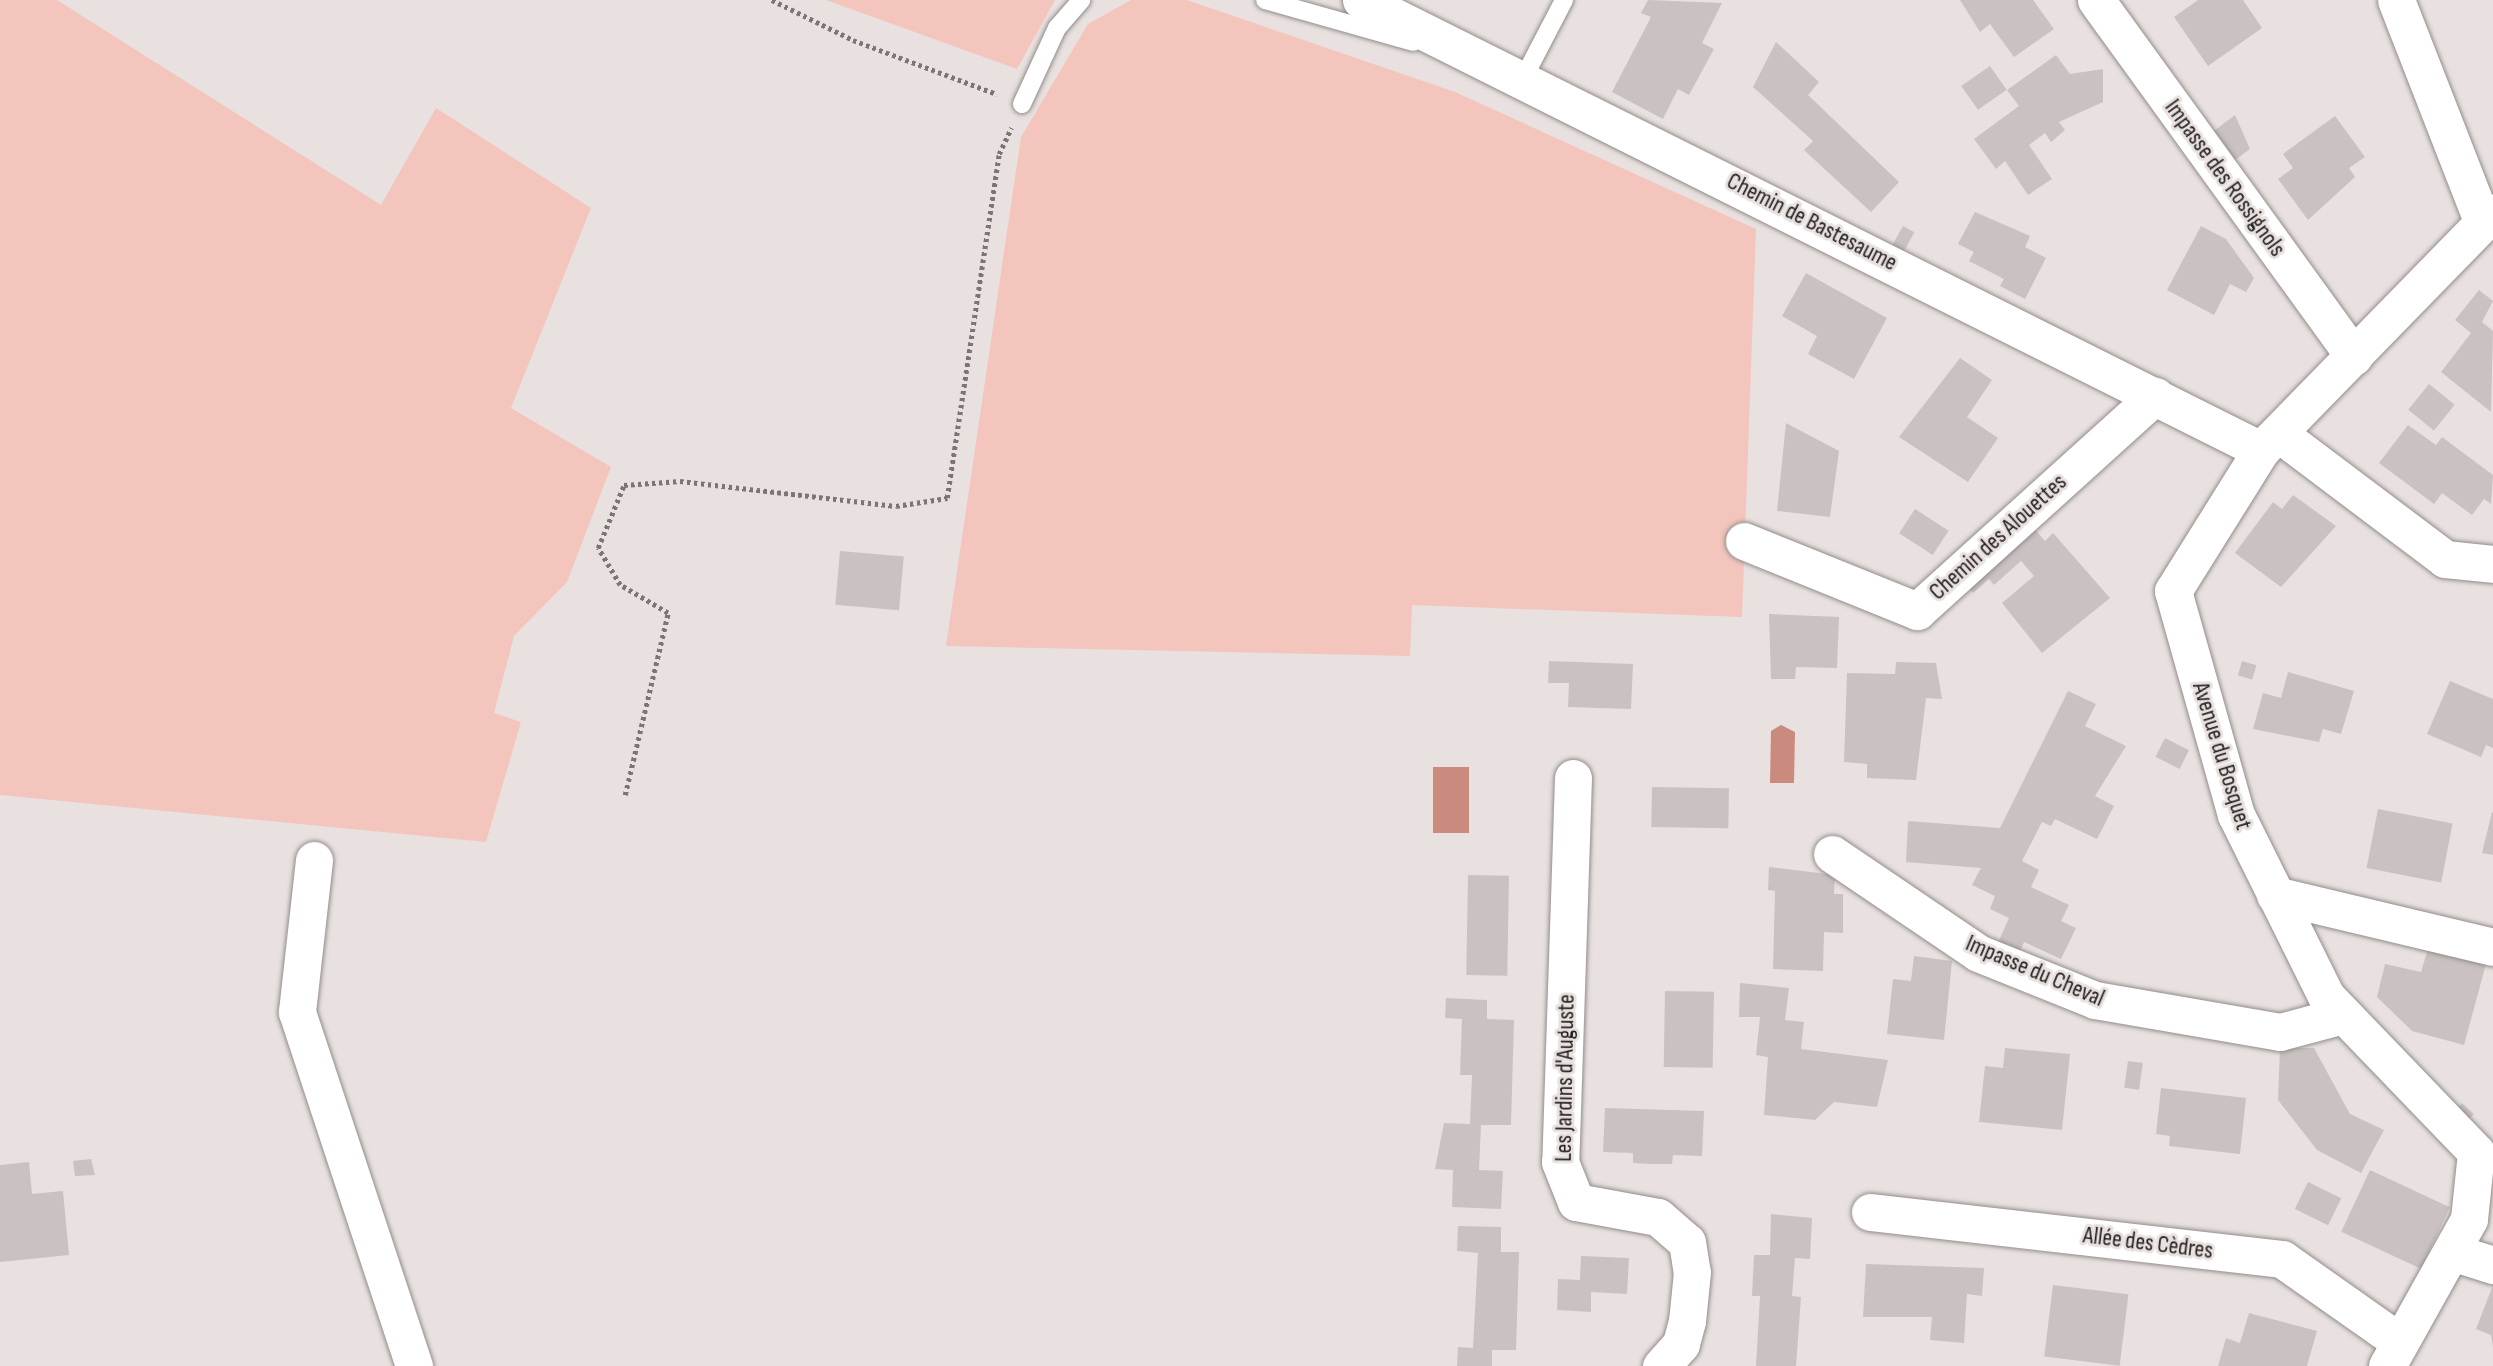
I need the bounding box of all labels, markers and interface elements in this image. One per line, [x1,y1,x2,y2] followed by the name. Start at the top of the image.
[2158,94,2292,262] street label: Impasse des Rossignols
[1722,167,1902,277] street label: Chemin de Bastesaume
[1923,468,2073,606] street label: Chemin des Alouettes
[2186,679,2258,833] street label: Avenue du Bosquet
[1961,929,2109,1013] street label: Impasse du Cheval
[1549,994,1581,1162] street label: Les Jardins d'Auguste
[2081,1221,2215,1265] street label: Allée des Cèdres

